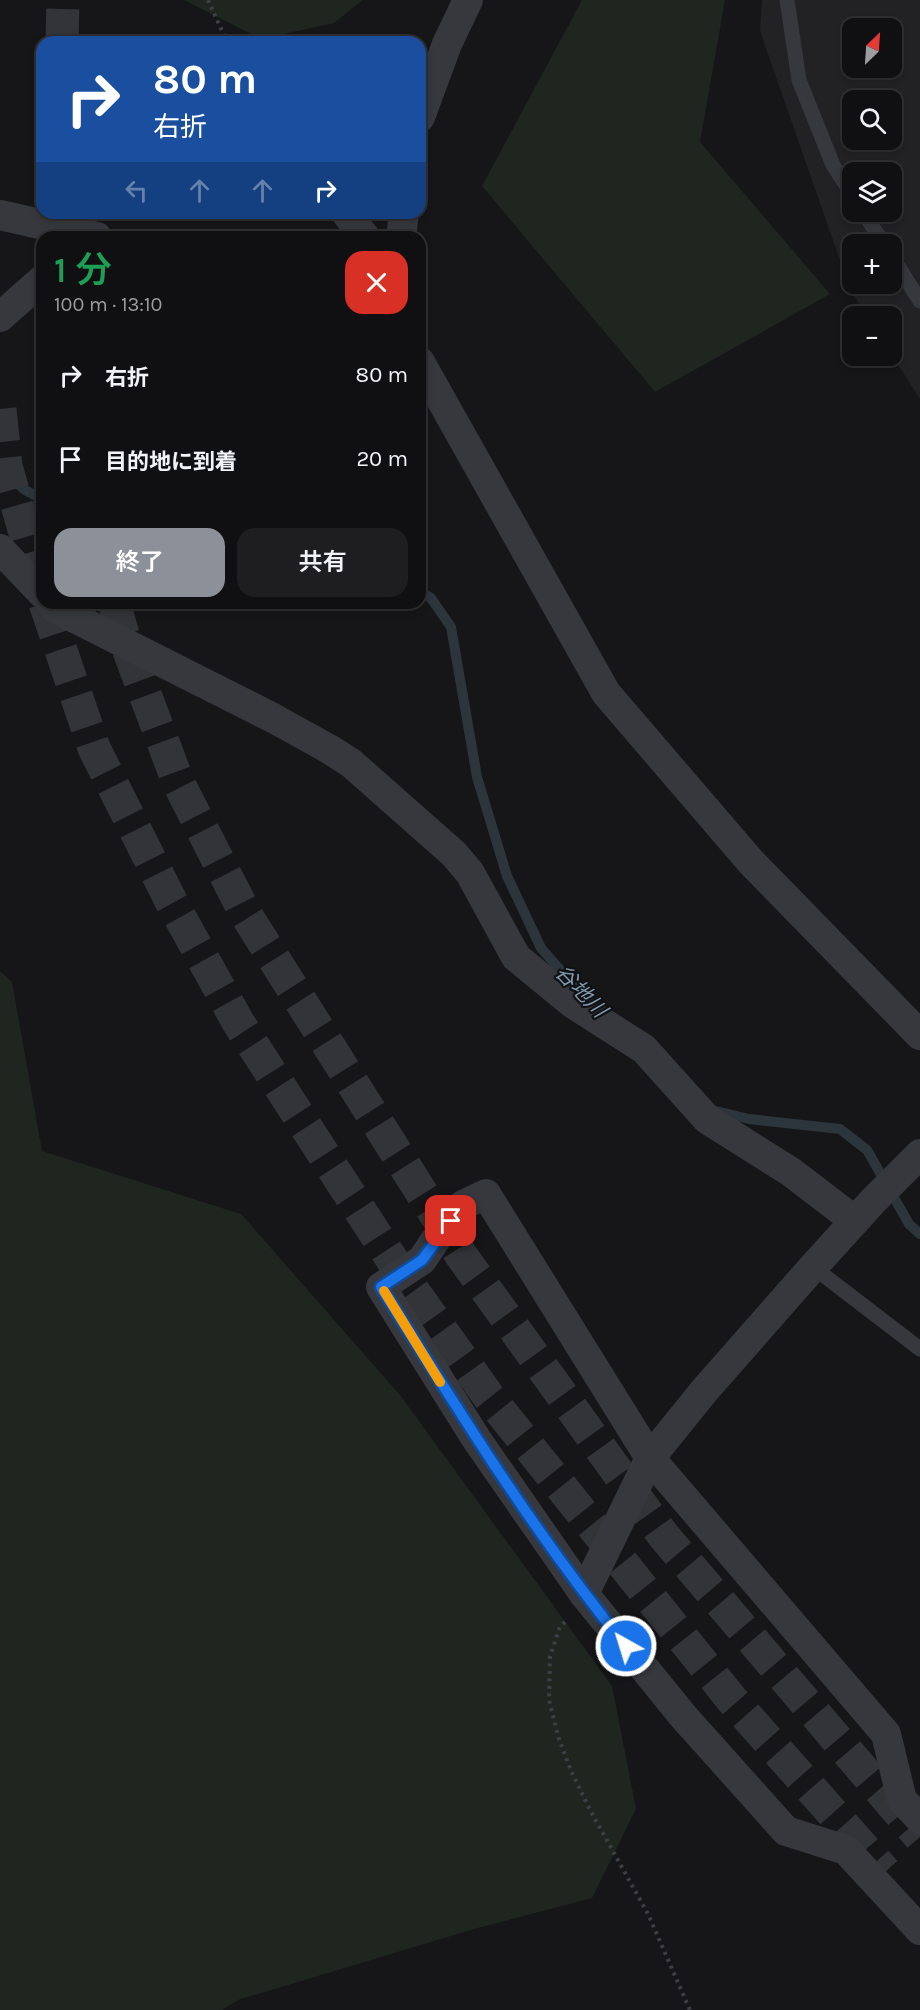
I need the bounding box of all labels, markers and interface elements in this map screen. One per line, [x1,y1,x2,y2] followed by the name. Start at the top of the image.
[842,18,902,78] north arrow
[842,18,902,366] map controls
[153,54,257,104] text: 80 m
[54,60,132,138] icon: right
[842,90,902,150] button: search
[153,111,207,143] text: 右折
[842,162,902,222] button: layers
[120,174,153,207] icon: left
[183,174,216,207] icon: ahead
[246,174,279,207] icon: ahead
[309,174,342,207] icon: right
[842,234,902,294] button: +
[54,249,112,291] text: 1 分
[345,251,408,314] button: close
[54,293,162,316] text: 100 m · 13:10
[842,306,902,366] button: −
[54,359,87,392] icon: right
[356,362,408,388] text: 80 m
[105,365,149,391] text: 右折
[54,443,87,476] icon: arrive
[356,446,408,472] text: 20 m
[105,449,237,475] text: 目的地に到着
[54,528,225,597] button: 終了
[237,528,408,597] button: 共有
[550,960,613,1023] water label: 谷地川
[425,1195,476,1246] pin
[434,1204,467,1237] icon: arrive
[594,1614,658,1678] position arrow

